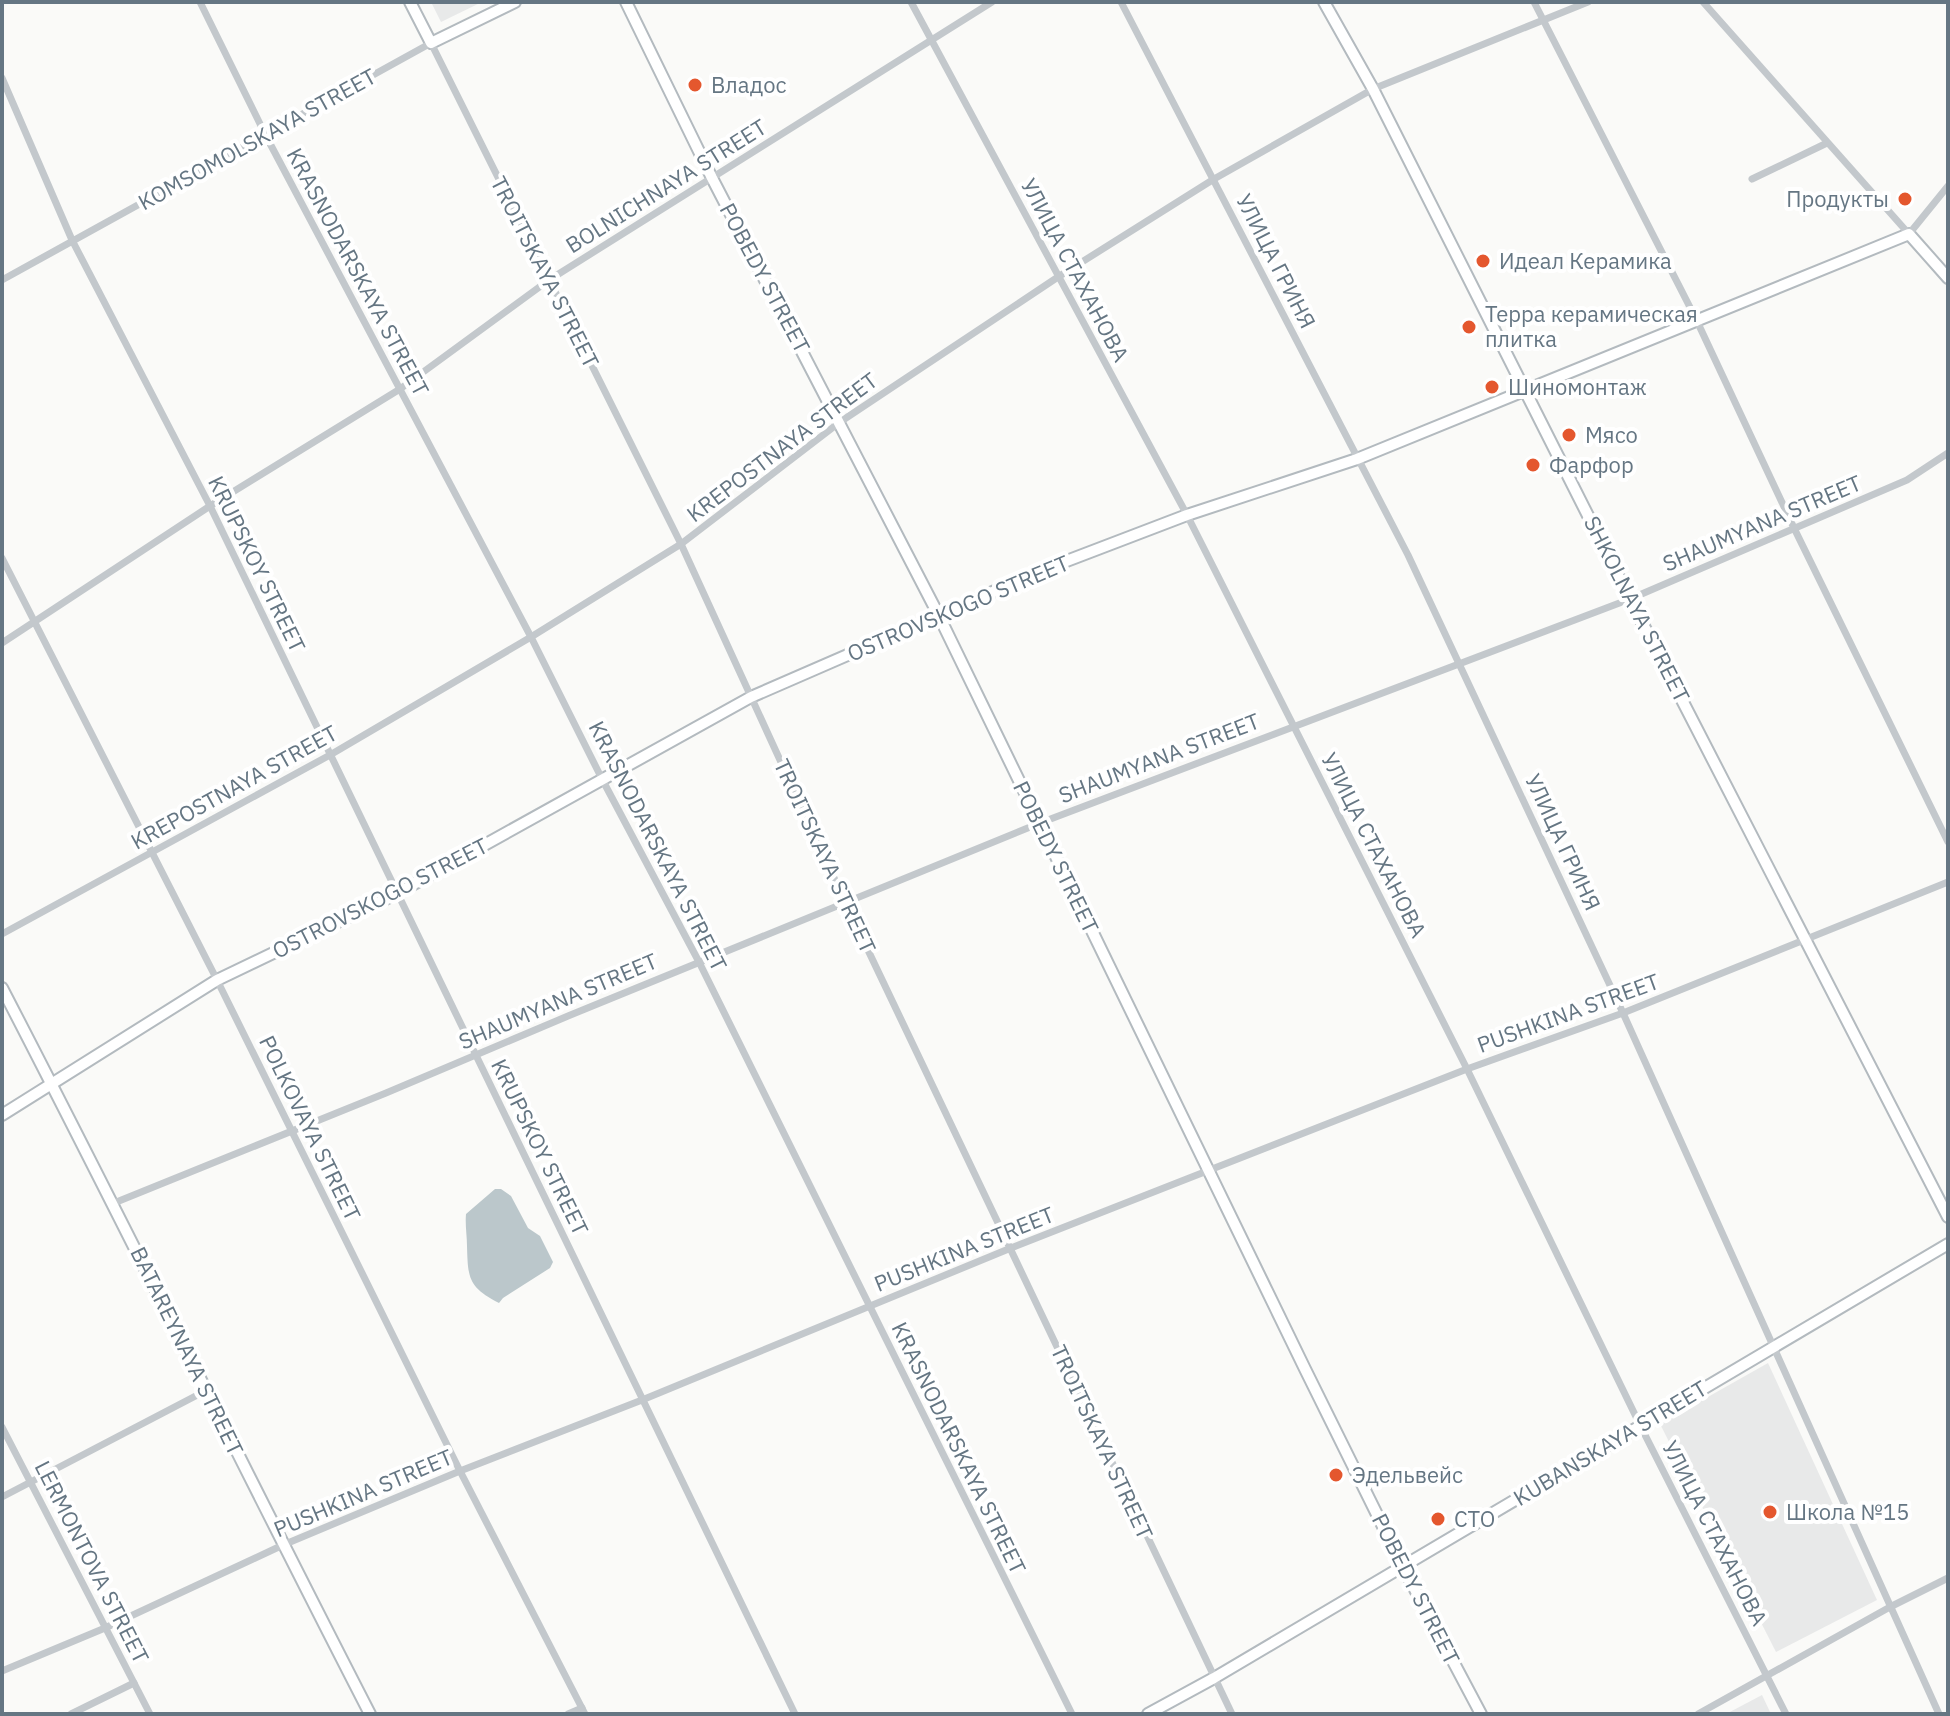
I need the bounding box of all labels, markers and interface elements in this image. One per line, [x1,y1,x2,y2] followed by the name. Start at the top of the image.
[133,61,381,216] street label: KOMSOMOLSKAYA STREET
[711,70,787,99] place label: Владос
[686,76,704,94] marker: Владос
[560,112,772,259] street label: BOLNICHNAYA STREET
[281,143,436,401] street label: KRASNODARSKAYA STREET
[485,171,606,373] street label: TROITSKAYA STREET
[1015,173,1136,367] street label: УЛИЦА СТАХАНОВА
[1786,184,1889,213] place label: Продукты
[1230,188,1323,333] street label: УЛИЦА ГРИНЯ
[1896,190,1914,208] marker: Продукты
[714,198,817,358] street label: POBEDY STREET
[1499,246,1672,275] place label: Идеал Керамика
[1474,252,1492,270] marker: Идеал Керамика
[1485,299,1698,353] place label: Терра керамическая плитка
[1460,318,1478,336] marker: Терра керамическая плитка
[680,365,883,528] street label: KREPOSTNAYA STREET
[1508,372,1647,401] place label: Шиномонтаж
[1483,378,1501,396] marker: Шиномонтаж
[1585,420,1638,449] place label: Мясо
[1560,426,1578,444] marker: Мясо
[1549,450,1634,479] place label: Фарфор
[1524,456,1542,474] marker: Фарфор
[1658,467,1866,578] street label: SHAUMYANA STREET
[202,471,313,657] street label: KRUPSKOY STREET
[1578,511,1697,707] street label: SHKOLNAYA STREET
[842,547,1073,667] street label: OSTROVSKOGO STREET
[1054,706,1264,809] street label: SHAUMYANA STREET
[583,716,734,976] street label: KRASNODARSKAYA STREET
[125,717,343,855] street label: KREPOSTNAYA STREET
[1315,747,1434,942] street label: УЛИЦА СТАХАНОВА
[768,754,883,958] street label: TROITSKAYA STREET
[1519,769,1608,915] street label: УЛИЦА ГРИНЯ
[1007,776,1106,938] street label: POBEDY STREET
[267,830,493,965] street label: OSTROVSKOGO STREET
[454,945,662,1056] street label: SHAUMYANA STREET
[1473,966,1663,1059] street label: PUSHKINA STREET
[253,1030,368,1226] street label: POLKOVAYA STREET
[485,1054,596,1240] street label: KRUPSKOY STREET
[870,1199,1058,1298] street label: PUSHKINA STREET
[124,1242,251,1460] street label: BATAREYNAYA STREET
[886,1317,1033,1579] street label: KRASNODARSKAYA STREET
[1045,1340,1160,1544] street label: TROITSKAYA STREET
[1508,1373,1712,1512] street label: KUBANSKAYA STREET
[1656,1435,1775,1630] street label: УЛИЦА СТАХАНОВА
[269,1442,457,1543] street label: PUSHKINA STREET
[29,1456,156,1668] street label: LERMONTOVA STREET
[1352,1460,1463,1489] place label: Эдельвейс
[1327,1466,1345,1484] marker: Эдельвейс
[1786,1497,1909,1526] place label: Школа №15
[1761,1503,1779,1521] marker: Школа №15
[1454,1504,1495,1533] place label: СТО
[1366,1508,1467,1670] street label: POBEDY STREET
[1429,1510,1447,1528] marker: СТО

